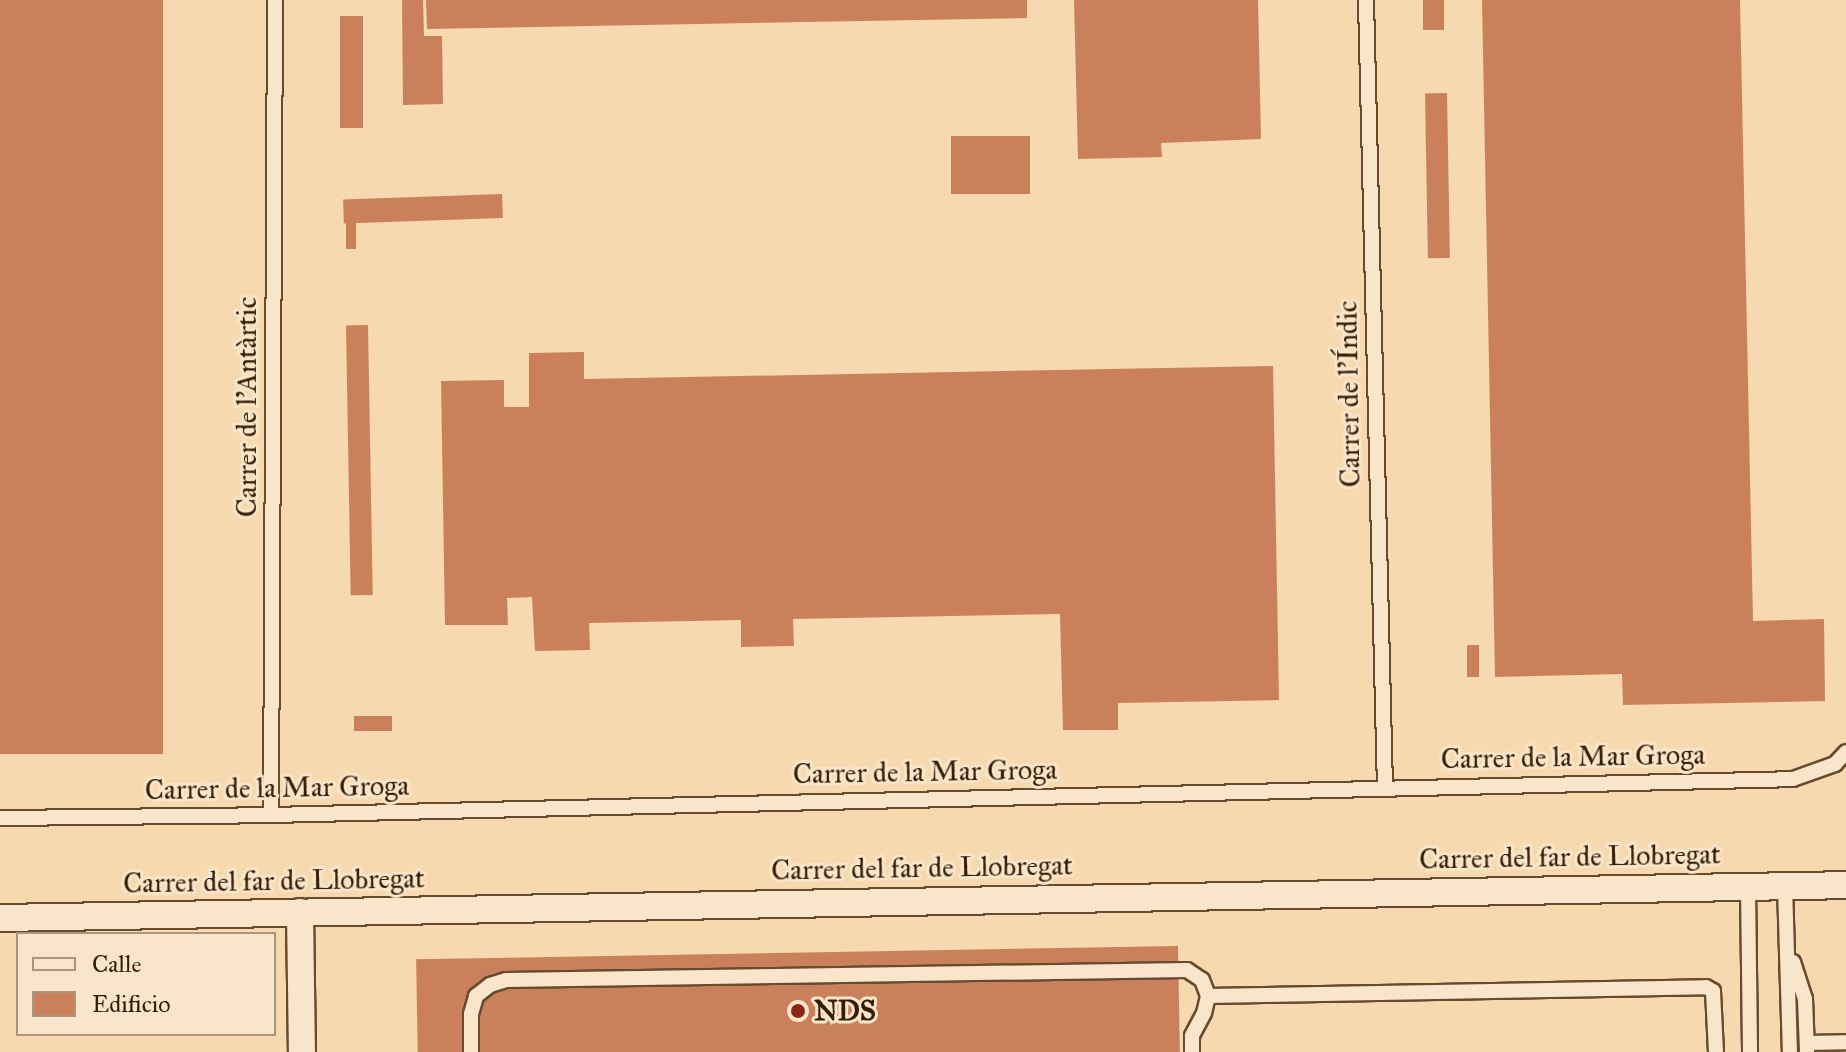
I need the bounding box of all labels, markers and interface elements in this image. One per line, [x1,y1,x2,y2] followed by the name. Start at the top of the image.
[230,297,264,517] street label: Carrer de l'Antàrtic
[1331,300,1367,488] street label: Carrer de l'Índic
[1441,738,1705,776] street label: Carrer de la Mar Groga
[793,753,1057,791] street label: Carrer de la Mar Groga
[145,769,409,807] street label: Carrer de la Mar Groga
[1419,838,1721,876] street label: Carrer del far de Llobregat
[771,849,1073,887] street label: Carrer del far de Llobregat
[123,862,425,900] street label: Carrer del far de Llobregat
[16,932,276,1036] legend
[92,949,141,979] text: Calle
[92,989,171,1019] text: Edificio
[814,994,876,1028] place label: NDS
[789,1002,807,1020] marker: NDS

